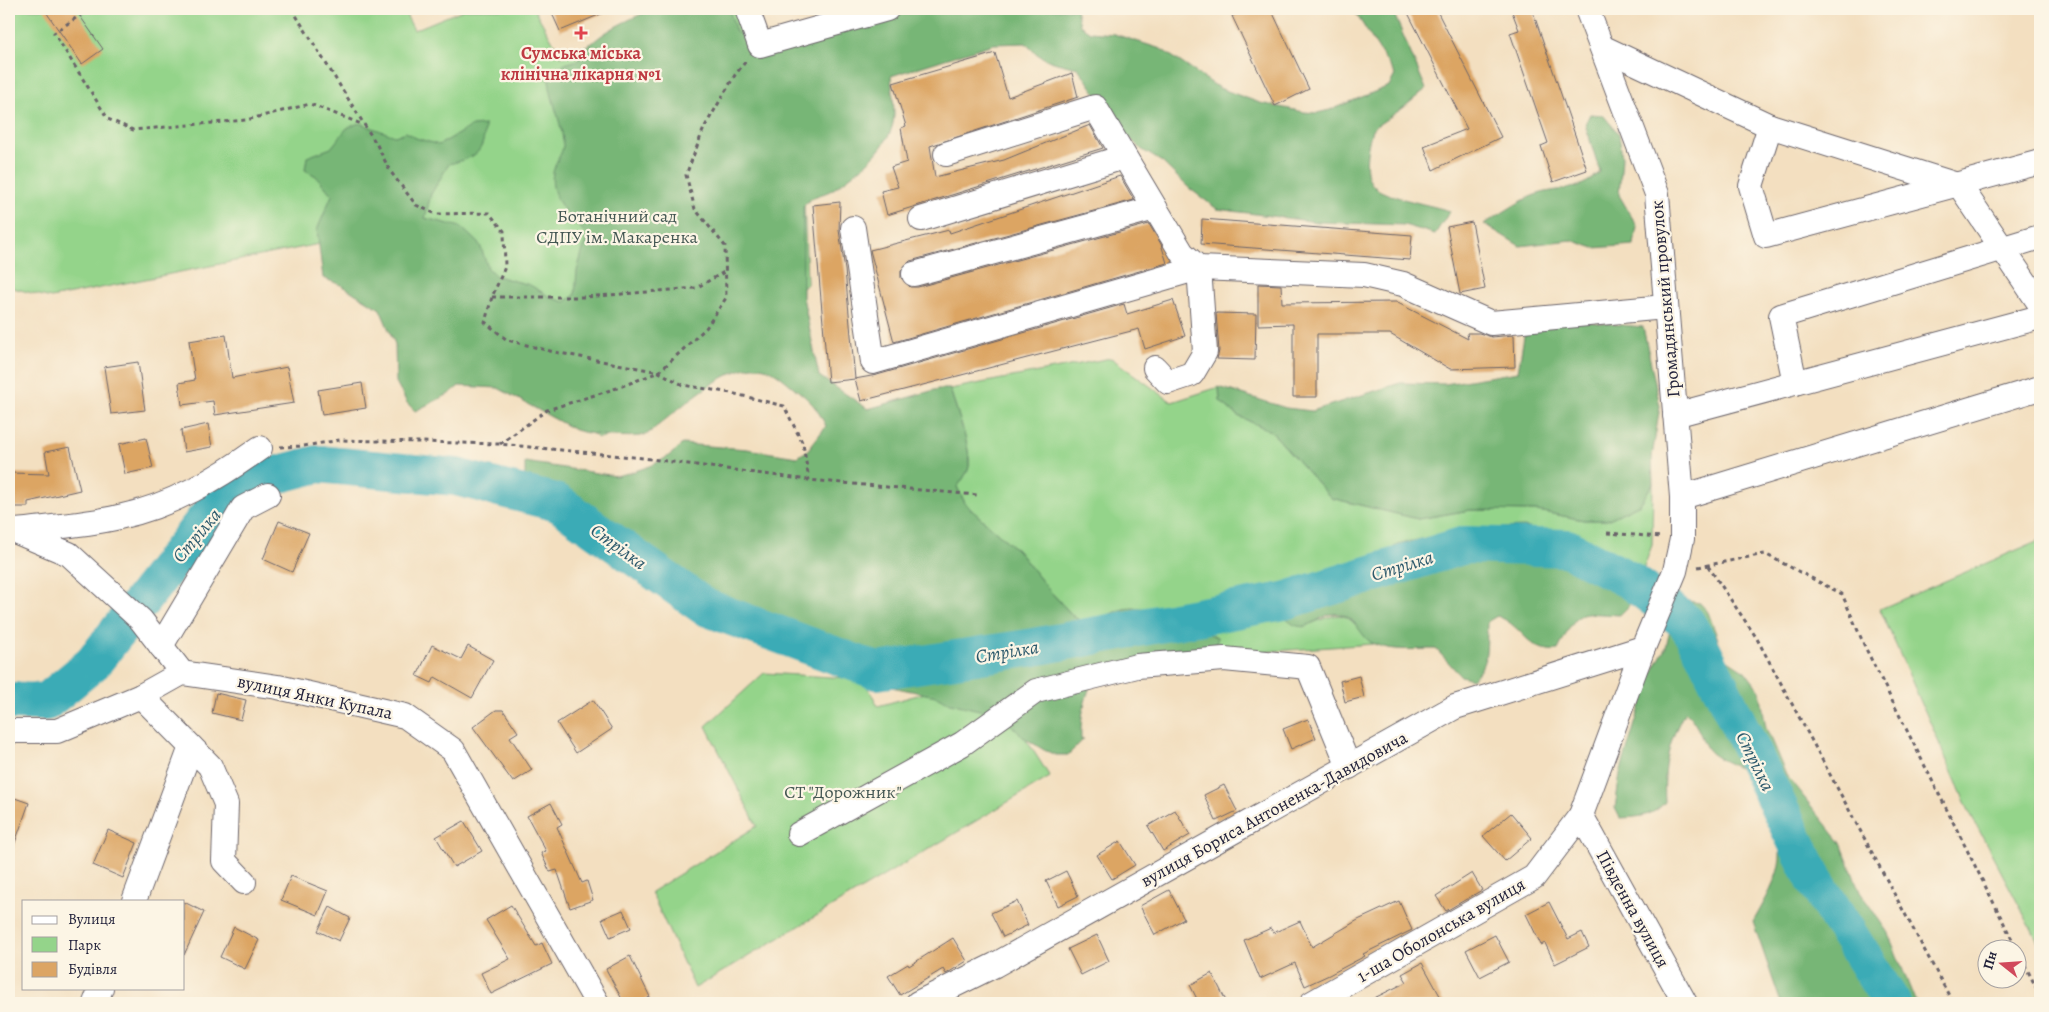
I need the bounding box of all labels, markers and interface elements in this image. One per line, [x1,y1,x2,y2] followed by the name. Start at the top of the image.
[574,26,588,40] marker: Сумська міська клінічна лікарня №1
[501,41,662,86] place label: Сумська міська клінічна лікарня №1
[1644,199,1686,399] street label: Громадянський провулок
[536,204,698,249] park label: Ботанічний сад СДПУ ім. Макаренка
[166,503,227,568] water label: Стрілка
[585,518,652,576] water label: Стрілка
[1368,544,1437,588] water label: Стрілка
[974,634,1041,670] water label: Стрілка
[235,669,396,725] street label: вулиця Янки Купала
[1136,725,1412,893] street label: вулиця Бориса Антоненка-Давидовича
[1729,727,1781,796] water label: Стрілка
[784,780,902,804] park label: СТ "Дорожник"
[1591,846,1675,972] street label: Південна вулиця
[1352,872,1530,988] street label: 1-ша Оболонська вулиця
[22,900,185,990] legend
[68,909,115,929] text: Вулиця
[68,935,101,955] text: Парк
[1976,940,2026,990] north arrow
[1978,949,2002,972] text: Пн
[68,959,117,979] text: Будівля

